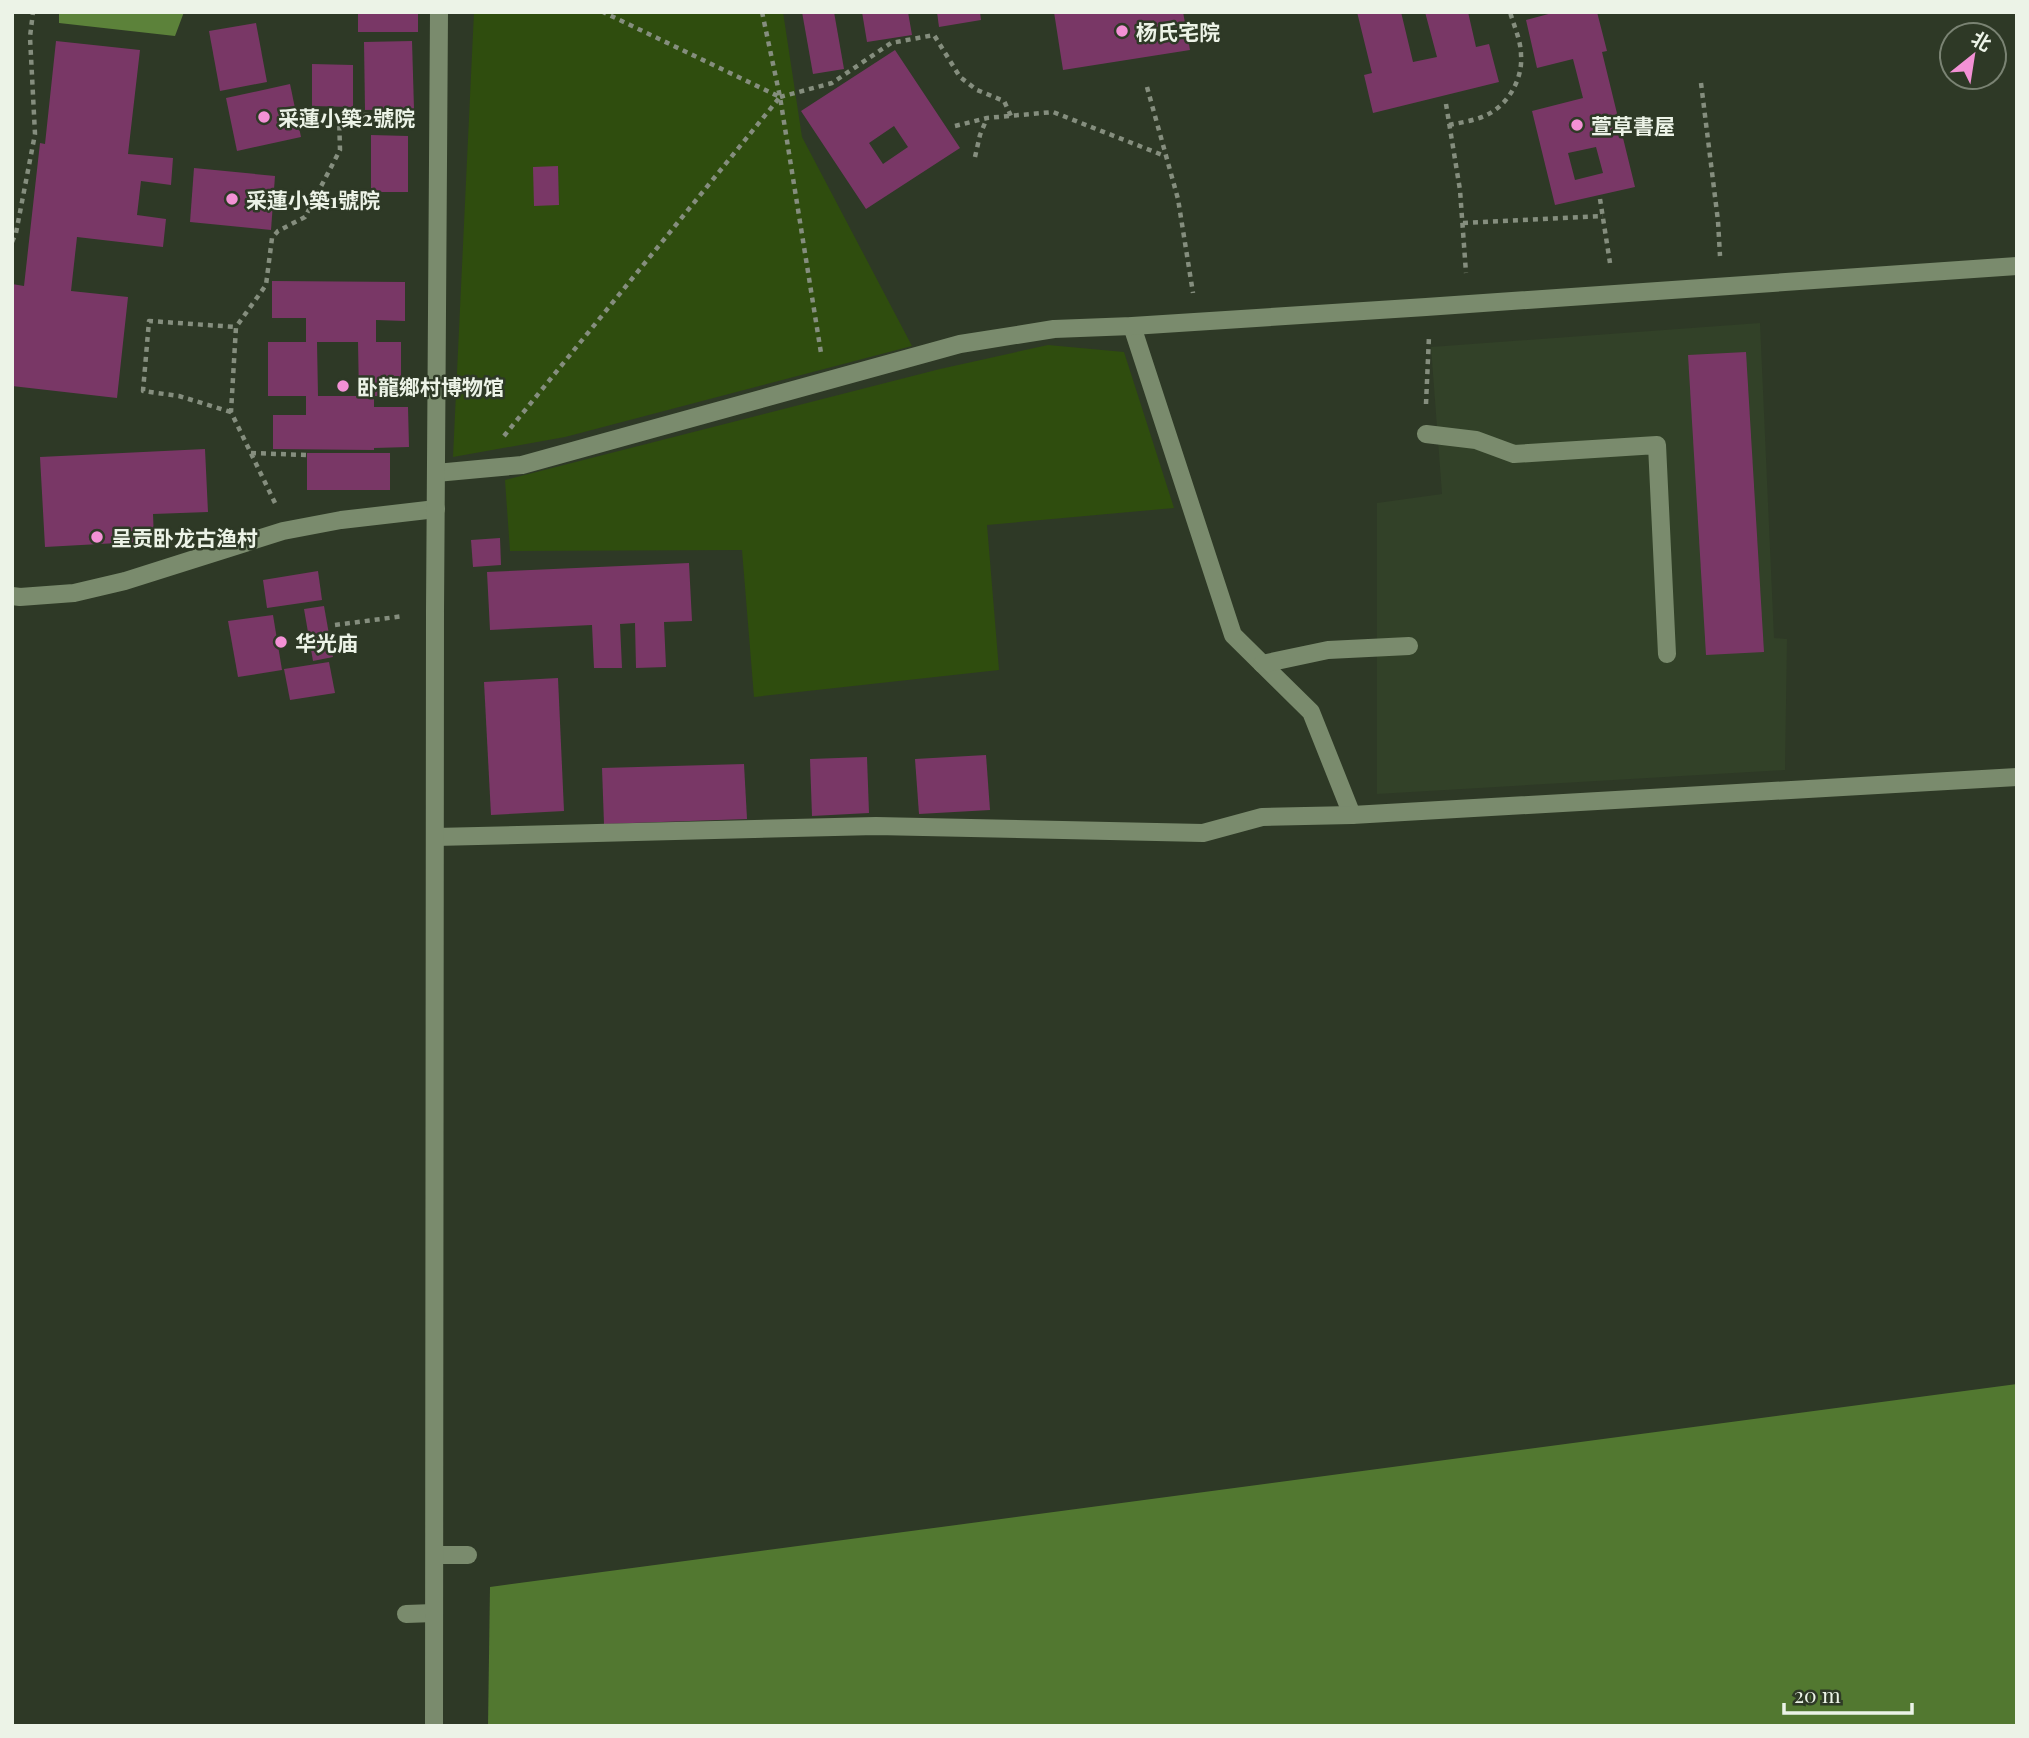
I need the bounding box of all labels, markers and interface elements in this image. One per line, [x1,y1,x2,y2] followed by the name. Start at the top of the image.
[1136,17,1220,45] place label: 杨氏宅院
[1938,21,2008,91] north arrow
[1114,23,1130,39] marker: 杨氏宅院
[1967,24,1997,56] text: 北
[278,103,415,131] place label: 采蓮小築2號院
[256,109,272,125] marker: 采蓮小築2號院
[1591,111,1675,139] place label: 萱草書屋
[1569,117,1585,133] marker: 萱草書屋
[246,185,380,213] place label: 采蓮小築1號院
[224,191,240,207] marker: 采蓮小築1號院
[357,372,504,400] place label: 卧龍鄉村博物馆
[335,378,351,394] marker: 卧龍鄉村博物馆
[111,523,258,551] place label: 呈贡卧龙古渔村
[89,529,105,545] marker: 呈贡卧龙古渔村
[295,628,358,656] place label: 华光庙
[273,634,289,650] marker: 华光庙
[1784,1672,1912,1716] scale bar
[1794,1680,1841,1708] text: 20 m

